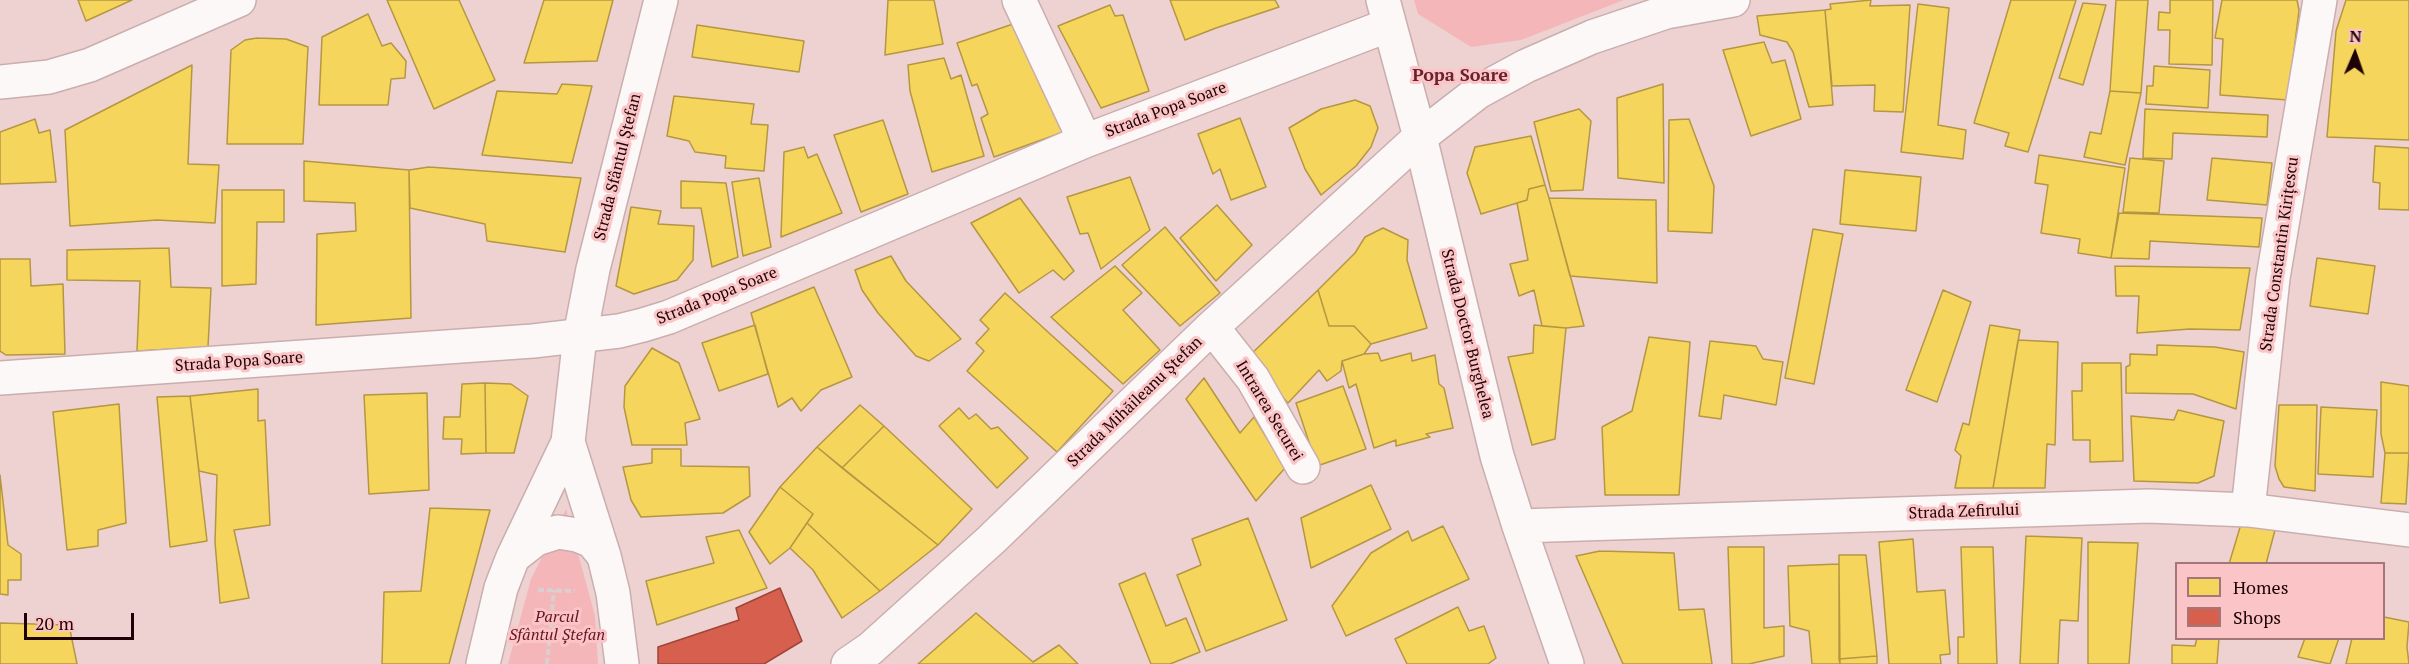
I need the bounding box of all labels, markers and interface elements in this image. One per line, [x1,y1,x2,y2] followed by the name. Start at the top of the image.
[2325,24,2385,84] north arrow
[2349,25,2362,47] text: N
[1412,65,1508,87] district label: Popa Soare
[1103,78,1229,142] street label: Strada Popa Soare
[590,92,646,242] street label: Strada Sfântul Ștefan
[2257,156,2303,352] street label: Strada Constantin Kirițescu
[1437,247,1497,421] street label: Strada Doctor Burghelea
[654,263,780,329] street label: Strada Popa Soare
[1064,333,1206,471] street label: Strada Mihăileanu Ștefan
[174,348,304,376] street label: Strada Popa Soare
[1231,357,1307,465] street label: Intrarea Securei
[1908,500,2020,524] street label: Strada Zefirului
[2175,562,2385,640] legend
[2233,575,2288,599] text: Homes
[27,601,136,639] scale bar
[2233,605,2281,629] text: Shops
[509,607,605,645] park label: Parcul Sfântul Ștefan
[35,611,74,635] text: 20 m

